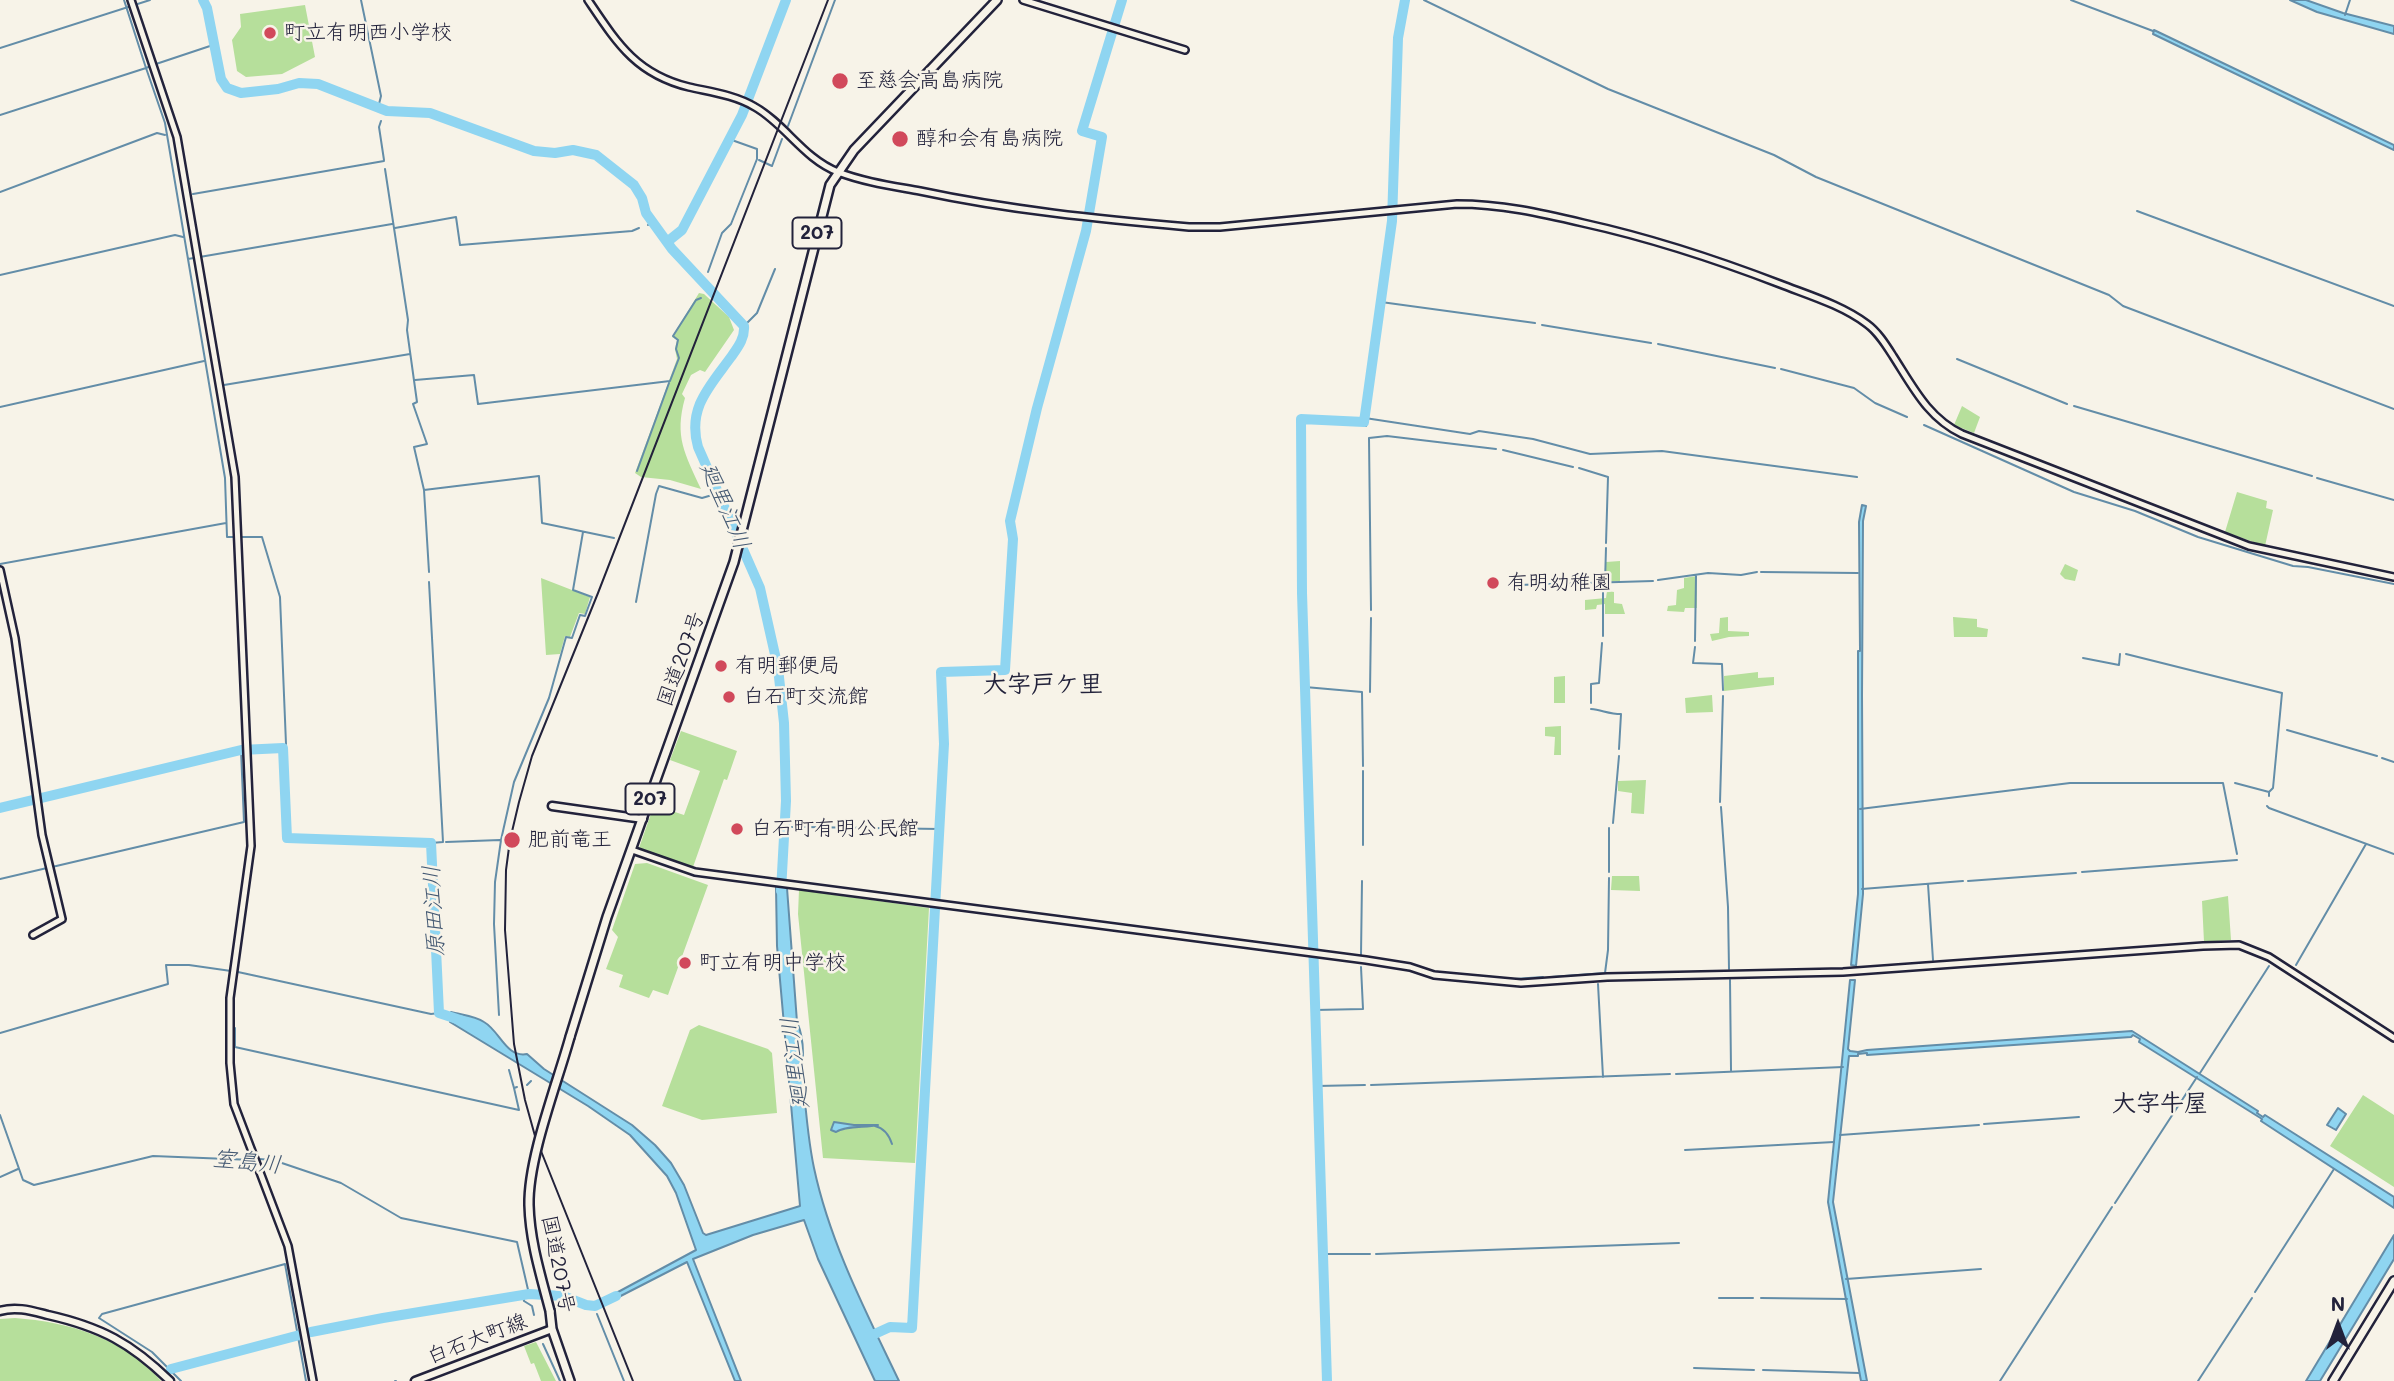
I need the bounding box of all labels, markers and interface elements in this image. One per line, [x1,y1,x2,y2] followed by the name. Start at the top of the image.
[284,20,452,46] place label: 町立有明西小学校
[262,25,278,41] marker: 町立有明西小学校
[856,68,1003,94] place label: 至慈会高島病院
[830,71,850,91] marker: 至慈会高島病院
[916,126,1063,152] place label: 醇和会有島病院
[890,129,910,149] marker: 醇和会有島病院
[792,218,842,248] road number: 207
[694,458,756,554] water label: 廻里江川
[1507,570,1612,596] place label: 有明幼稚園
[1485,575,1501,591] marker: 有明幼稚園
[652,608,710,710] street label: 国道207号
[735,653,840,679] place label: 有明郵便局
[713,658,729,674] marker: 有明郵便局
[983,671,1103,699] district label: 大字戸ケ里
[743,684,869,710] place label: 白石町交流館
[721,689,737,705] marker: 白石町交流館
[626,784,674,814] road number: 207
[751,816,919,842] place label: 白石町有明公民館
[729,821,745,837] marker: 白石町有明公民館
[528,827,612,853] place label: 肥前竜王
[502,830,522,850] marker: 肥前竜王
[418,864,450,958] water label: 原田江川
[699,950,846,976] place label: 町立有明中学校
[677,955,693,971] marker: 町立有明中学校
[776,1016,814,1110] water label: 廻里江川
[2112,1090,2208,1118] district label: 大字牛屋
[211,1145,283,1179] water label: 室島川
[536,1213,580,1315] street label: 国道207号
[2303,1290,2373,1360] north arrow
[2331,1291,2345,1316] text: N
[423,1308,531,1370] street label: 白石大町線

